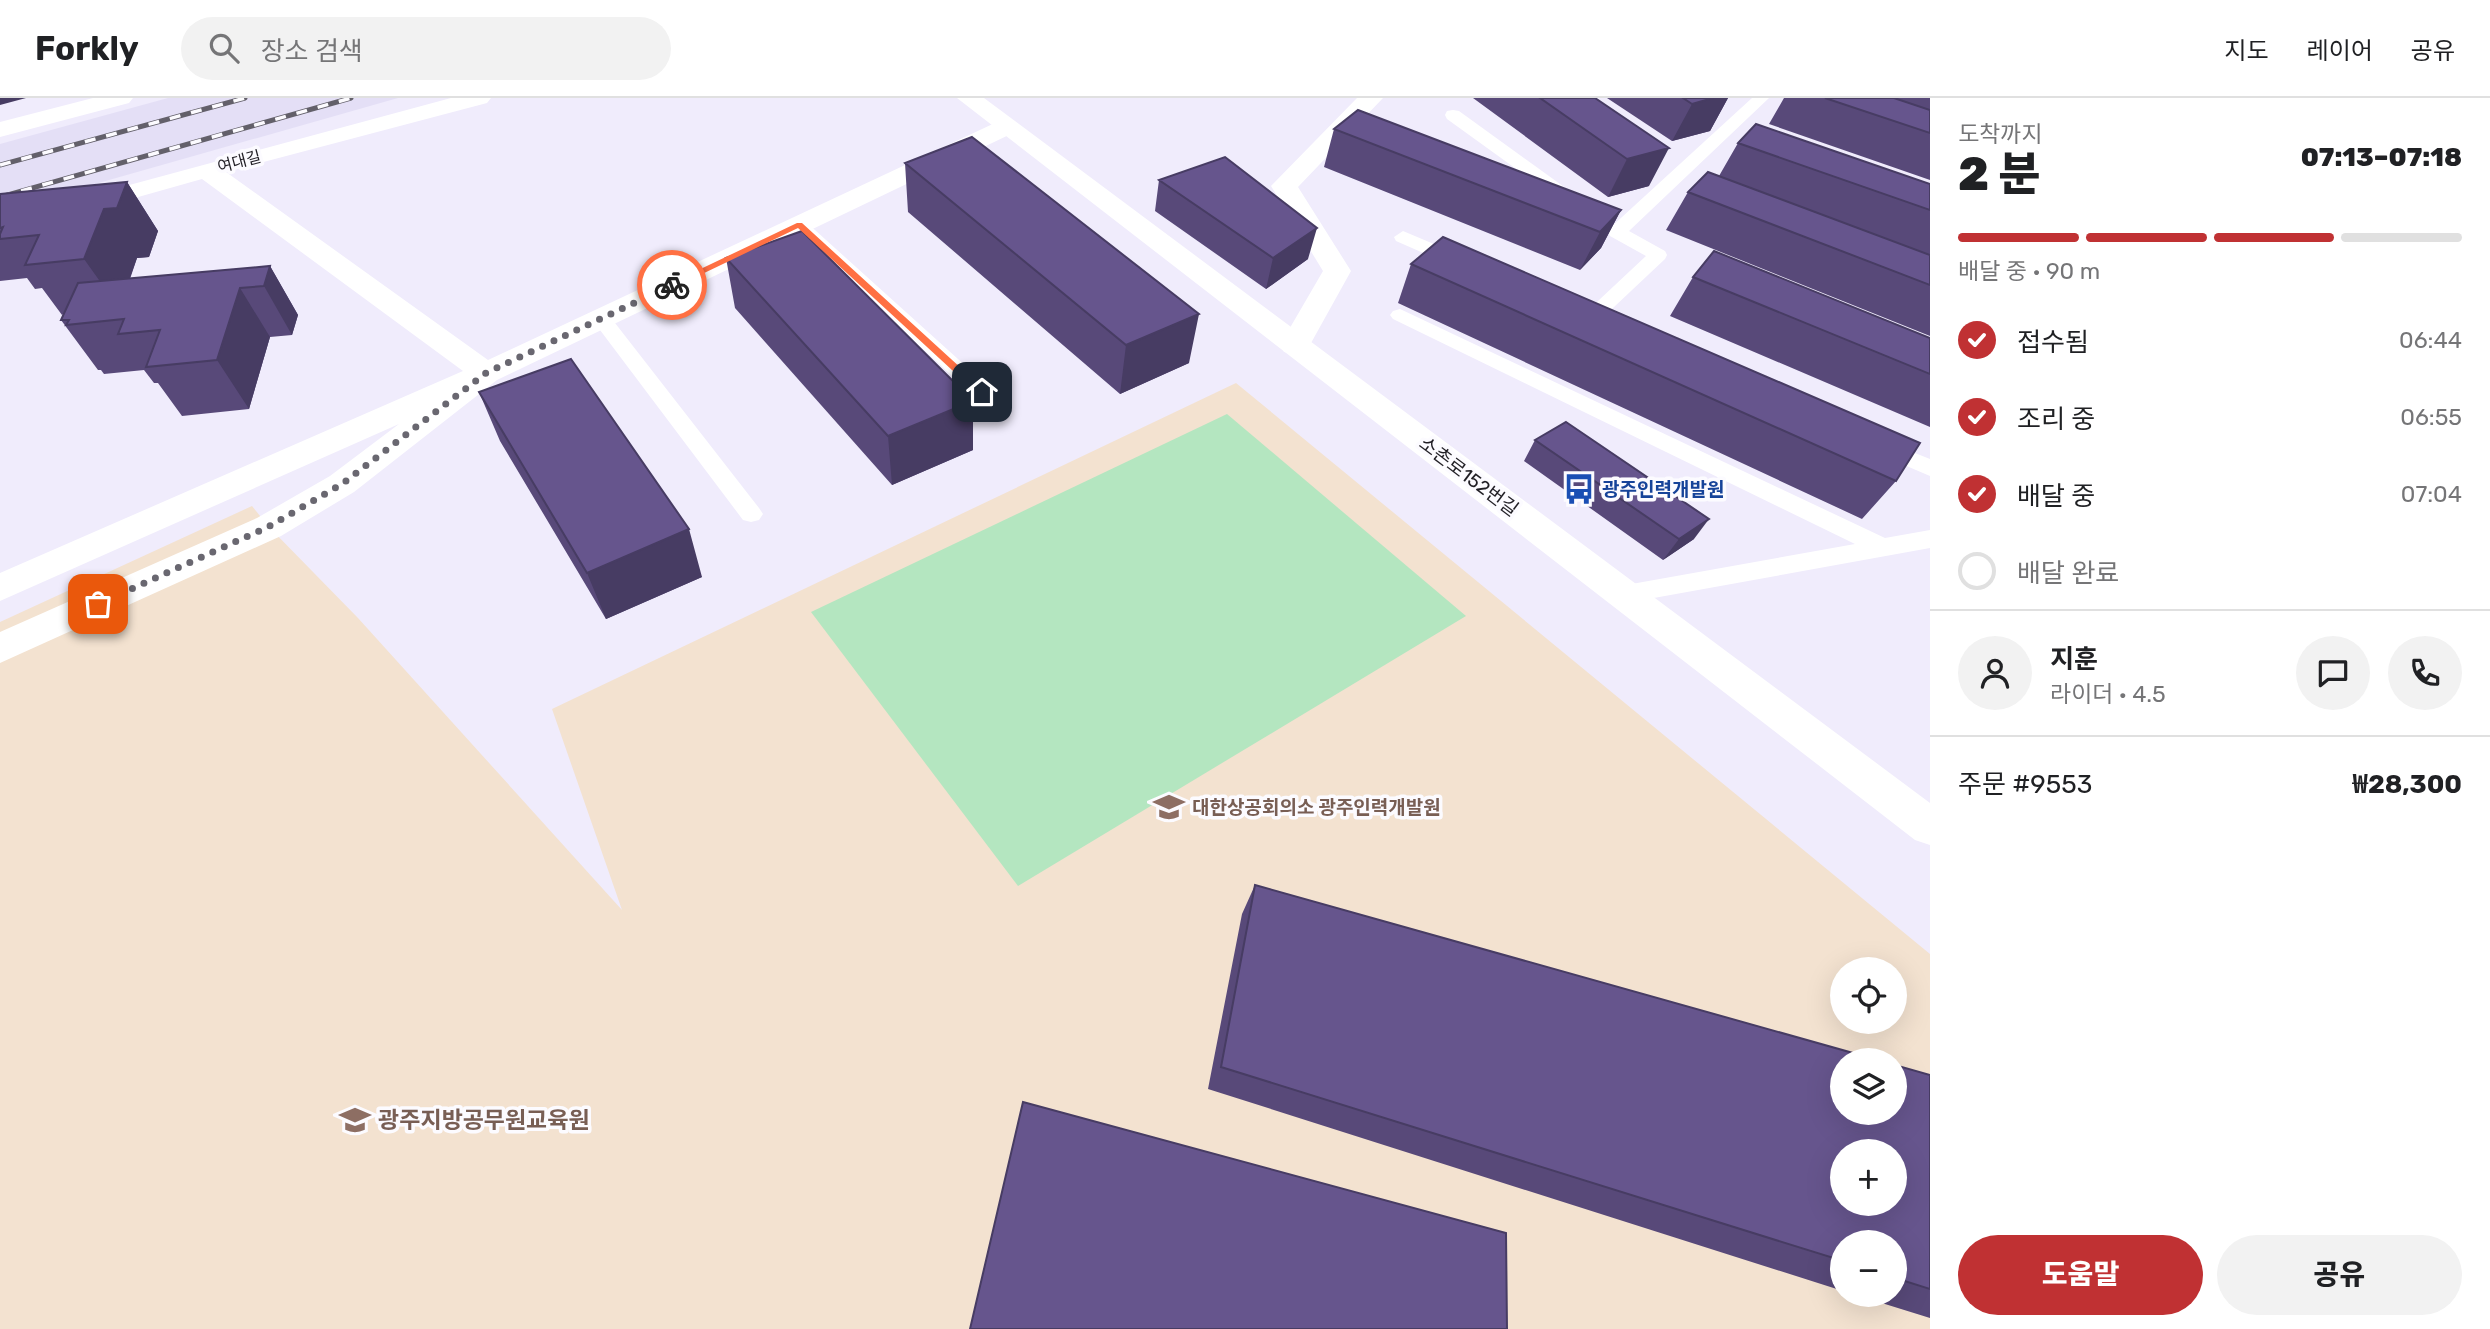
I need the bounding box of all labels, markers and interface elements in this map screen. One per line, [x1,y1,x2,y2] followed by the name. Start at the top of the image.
[181,17,671,80] search box
[35,29,139,68] text: Forkly
[205,29,243,67] icon: search
[261,36,363,67] text: 장소 검색
[2224,37,2269,65] text: 지도
[2307,37,2373,65] text: 레이어
[2411,37,2455,65] text: 공유
[1958,120,2043,148] text: 도착까지
[2301,142,2462,173] text: 07:13–07:18
[215,147,263,176] street label: 여대길
[1958,147,2041,202] text: 2 분
[637,250,707,320] courier
[1958,257,2100,285] text: 배달 중 · 90 m
[653,266,691,304] icon: bike
[1958,321,1996,359] icon: check
[2399,326,2462,354] text: 06:44
[2017,327,2089,358] text: 접수됨
[952,362,1012,422] pin
[963,373,1001,411] icon: home
[1958,398,1996,436] icon: check
[2400,403,2462,431] text: 06:55
[2017,404,2095,435] text: 조리 중
[1415,432,1523,521] street label: 소촌로152번길
[1562,472,1596,506] bus stop icon: 광주인력개발원
[1958,475,1996,513] icon: check
[1602,478,1724,501] place label: 광주인력개발원
[2401,480,2462,508] text: 07:04
[2017,481,2095,512] text: 배달 중
[2017,558,2119,589] text: 배달 완료
[68,574,128,634] pin
[79,585,117,623] icon: bag
[1958,636,2032,710] button: person
[2296,636,2370,710] button: chat
[2388,636,2462,710] button: phone
[2050,644,2098,675] text: 지훈
[2050,680,2166,708] text: 라이더 · 4.5
[1958,769,2092,800] text: 주문 #9553
[2353,769,2462,800] text: ₩28,300
[1152,790,1186,824] school or university icon: 대한상공회의소 광주인력개발원
[1192,796,1441,819] place label: 대한상공회의소 광주인력개발원
[1830,957,1907,1307] map controls
[1830,957,1907,1034] button: locate
[1830,1048,1907,1125] button: layers
[338,1103,372,1137] school or university icon: 광주지방공무원교육원
[378,1106,590,1134] place label: 광주지방공무원교육원
[1830,1139,1907,1216] button: +
[1830,1230,1907,1307] button: −
[1958,1235,2203,1315] button: 도움말
[2217,1235,2462,1315] button: 공유

